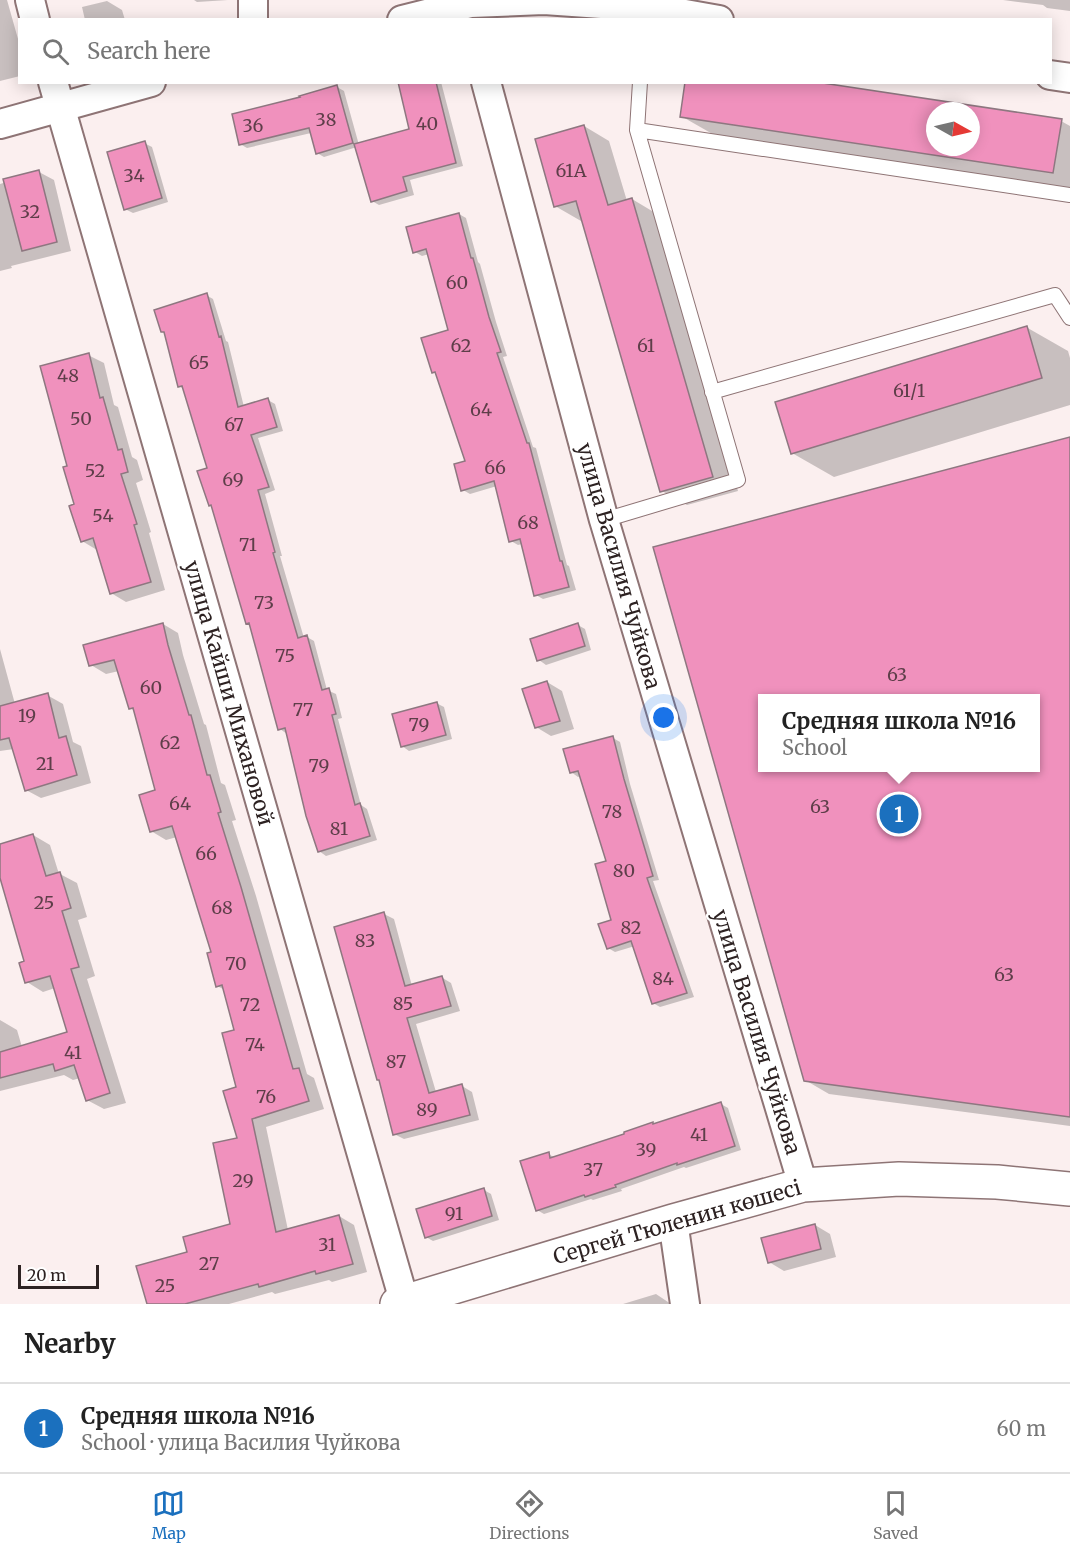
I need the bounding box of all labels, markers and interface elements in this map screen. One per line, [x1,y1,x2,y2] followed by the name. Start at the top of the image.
[18,18,1052,84] search box
[39,35,72,68] icon: search
[87,37,210,65] text: Search here
[926,102,980,156] north arrow
[316,108,336,131] house number: 38
[416,112,438,135] house number: 40
[243,114,264,137] house number: 36
[556,159,587,182] house number: 61А
[123,164,145,187] house number: 34
[20,200,40,223] house number: 32
[446,271,468,294] house number: 60
[451,334,471,357] house number: 62
[637,334,655,357] house number: 61
[189,351,209,374] house number: 65
[57,364,79,387] house number: 48
[893,379,925,402] house number: 61/1
[470,398,492,421] house number: 64
[70,407,92,430] house number: 50
[224,413,244,436] house number: 67
[571,440,667,692] street label: улица Василия Чуйкова
[484,456,506,479] house number: 66
[85,459,105,482] house number: 52
[222,468,244,491] house number: 69
[92,504,114,527] house number: 54
[517,511,539,534] house number: 68
[239,533,257,556] house number: 71
[178,557,280,829] street label: улица Кайши Михановой
[254,591,274,614] house number: 73
[275,644,295,667] house number: 75
[887,663,907,686] house number: 63
[140,676,162,699] house number: 60
[758,694,1040,772] popup
[293,698,313,721] house number: 77
[649,703,678,732] your location
[18,704,36,727] house number: 19
[782,707,1016,735] text: Средняя школа №16
[409,713,429,736] house number: 79
[160,731,180,754] house number: 62
[782,735,847,760] text: School
[36,752,54,775] house number: 21
[309,754,329,777] house number: 79
[169,792,191,815] house number: 64
[880,792,918,836] pin: 1
[810,795,830,818] house number: 63
[602,800,622,823] house number: 78
[330,817,348,840] house number: 81
[195,842,217,865] house number: 66
[613,859,635,882] house number: 80
[34,891,54,914] house number: 25
[211,896,233,919] house number: 68
[707,906,807,1158] street label: улица Василия Чуйкова
[620,916,642,939] house number: 82
[355,929,375,952] house number: 83
[225,952,247,975] house number: 70
[994,963,1014,986] house number: 63
[652,967,674,990] house number: 84
[393,992,413,1015] house number: 85
[240,993,260,1016] house number: 72
[245,1033,265,1056] house number: 74
[64,1041,82,1064] house number: 41
[386,1050,406,1073] house number: 87
[256,1085,276,1108] house number: 76
[416,1098,438,1121] house number: 89
[690,1123,708,1146] house number: 41
[636,1138,656,1161] house number: 39
[583,1158,603,1181] house number: 37
[232,1169,254,1192] house number: 29
[550,1174,804,1270] street label: Сергей Тюленин көшесі
[445,1202,463,1225] house number: 91
[318,1233,336,1256] house number: 31
[199,1252,219,1275] house number: 27
[18,1262,99,1290] scale bar
[27,1265,66,1285] text: 20 m
[155,1274,175,1297] house number: 25
[24,1327,116,1360] text: Nearby
[81,1402,315,1430] text: Средняя школа №16
[39,1416,48,1441] text: 1
[996,1416,1046,1441] text: 60 m
[81,1430,401,1455] text: School · улица Василия Чуйкова
[152,1487,186,1543] tab: Map
[489,1487,569,1543] tab: Directions
[873,1487,918,1543] tab: Saved

